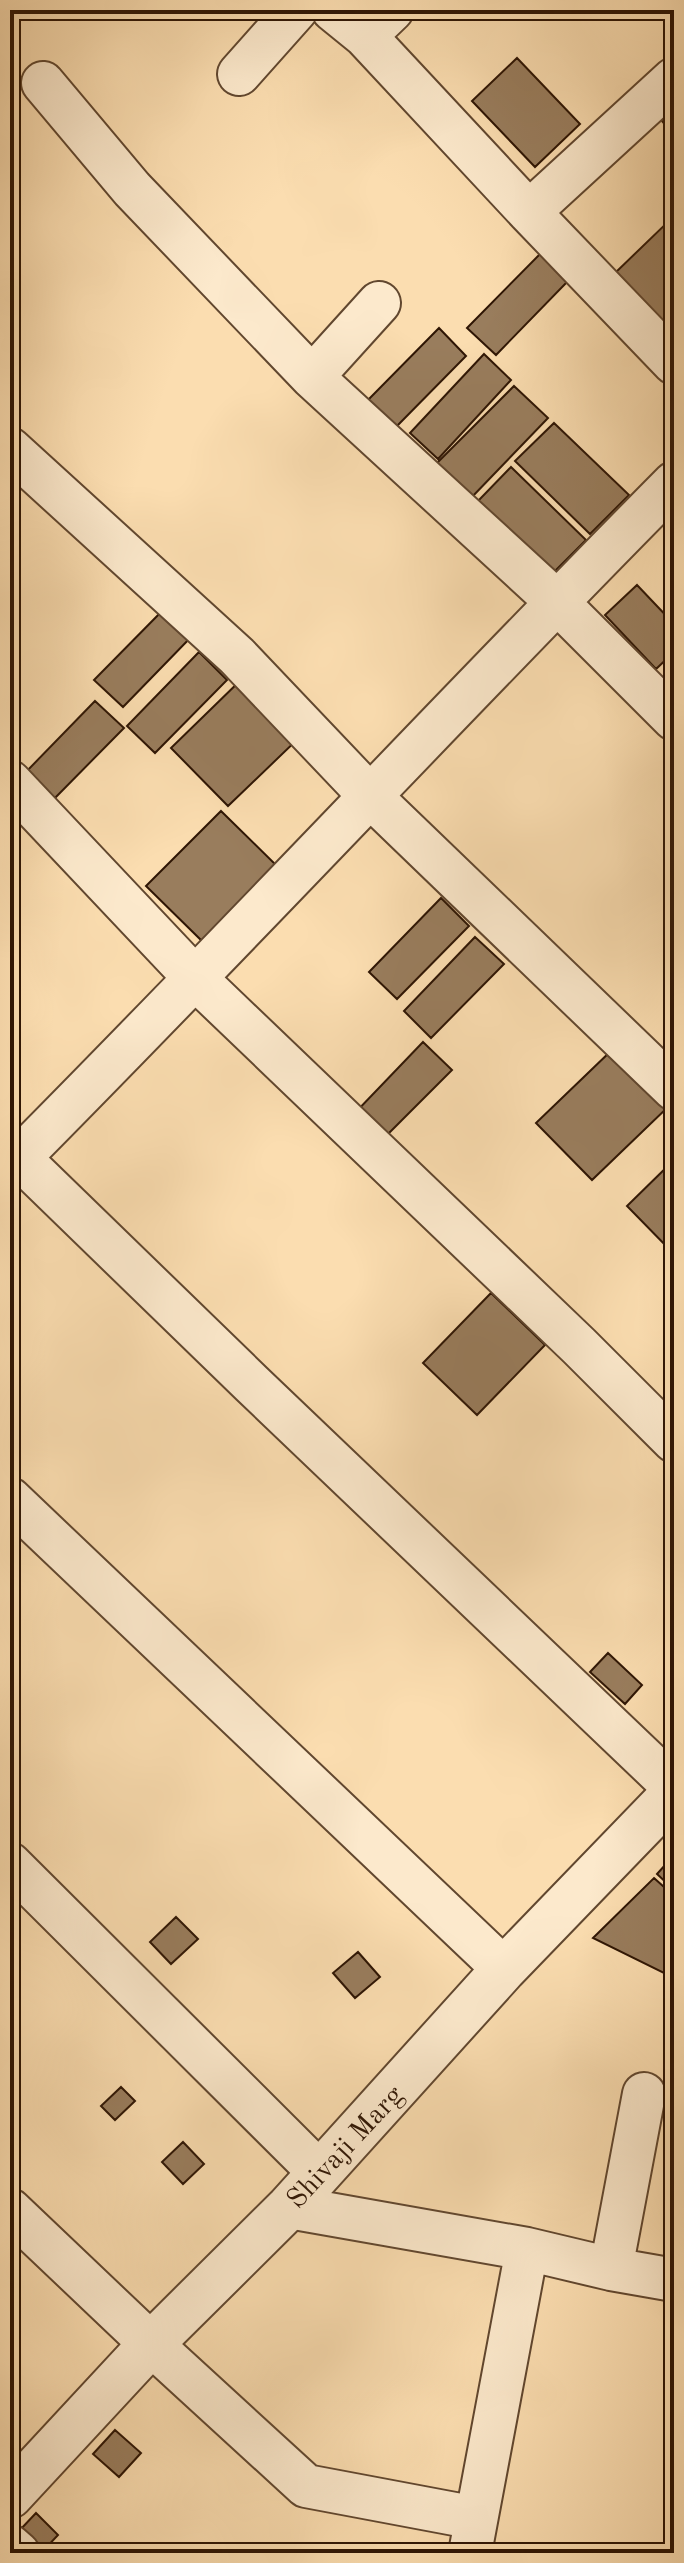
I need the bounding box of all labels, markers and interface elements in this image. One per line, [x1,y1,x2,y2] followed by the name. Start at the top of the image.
[283,2081,410,2215] street label: Shivaji Marg

